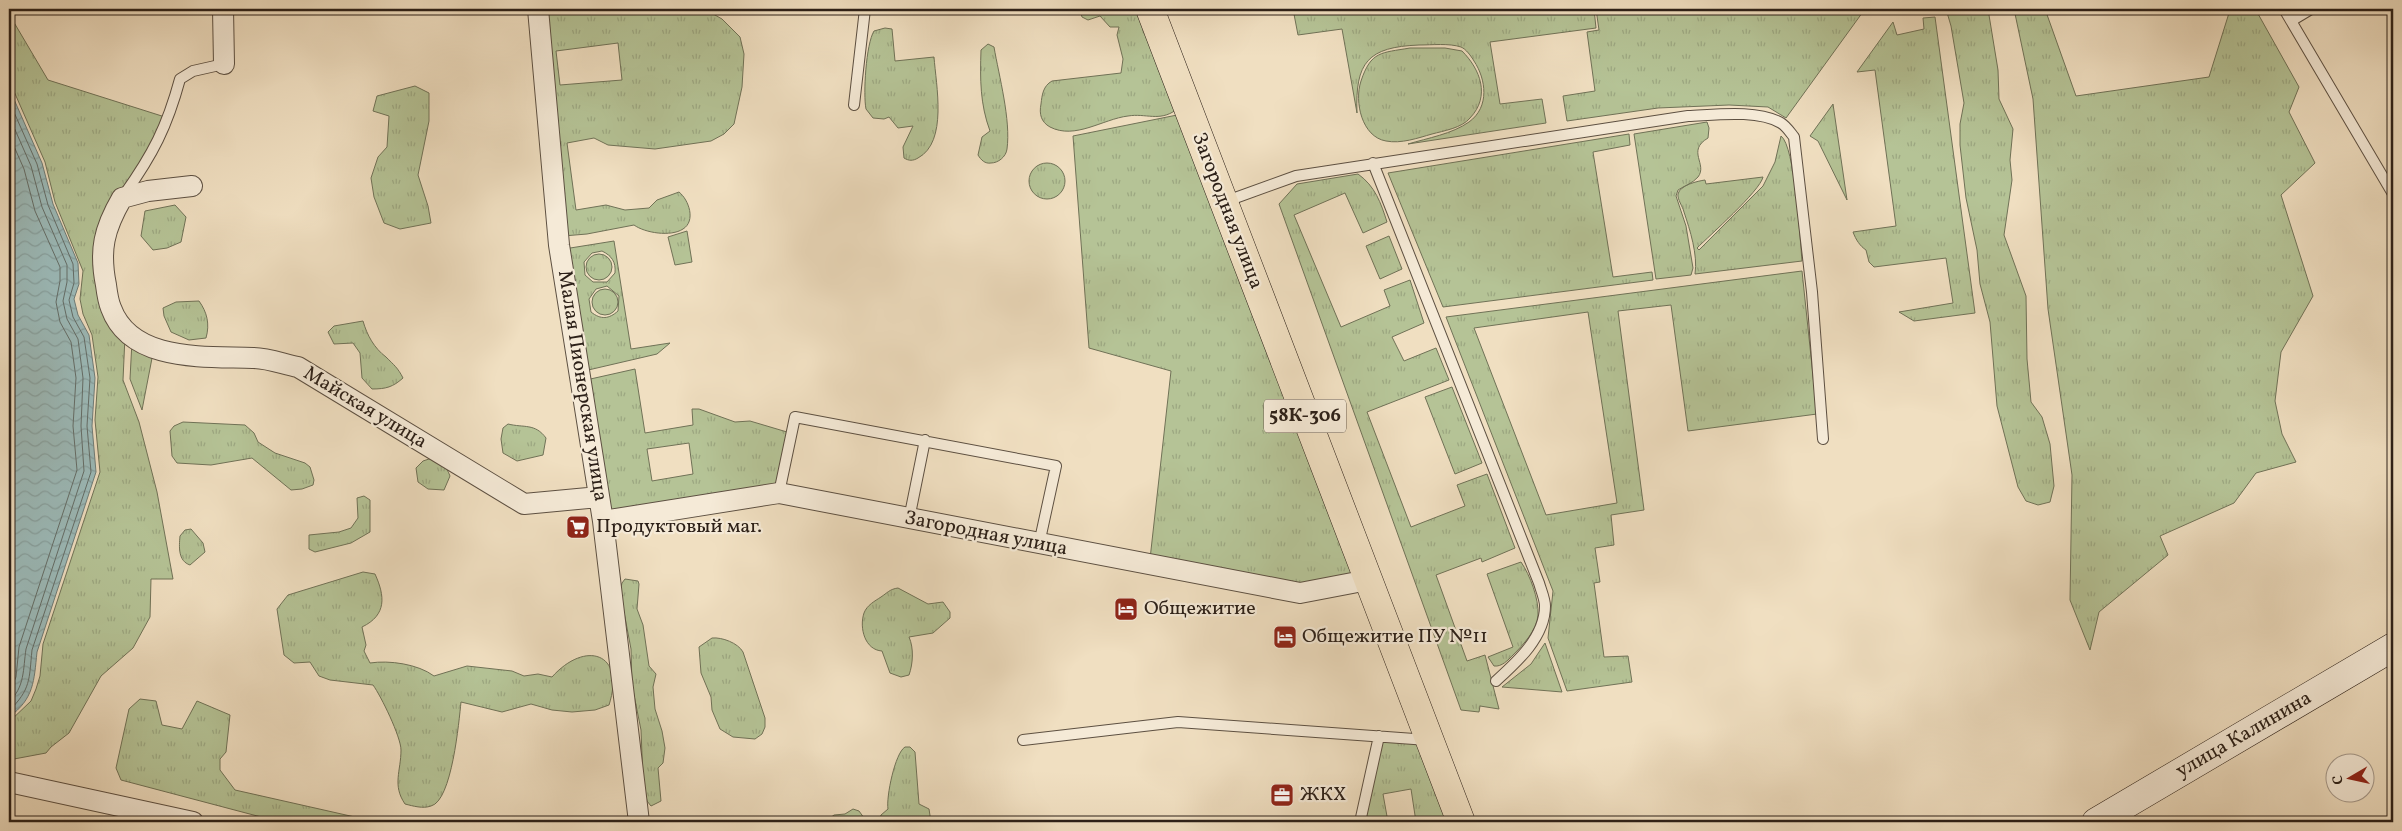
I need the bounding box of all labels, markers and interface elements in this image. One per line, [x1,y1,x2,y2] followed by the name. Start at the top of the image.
[1184,129,1270,293] street label: Загородная улица
[550,268,614,504] street label: Малая Пионерская улица
[298,360,432,456] street label: Майская улица
[1264,400,1346,432] road number: 58К-306
[902,504,1070,564] street label: Загородная улица
[596,513,762,541] place label: Продуктовый маг.
[565,514,591,540] supermarket icon: Продуктовый маг.
[1144,595,1256,623] place label: Общежитие
[1113,596,1139,622] hotel icon: Общежитие
[1302,623,1488,651] place label: Общежитие ПУ №11
[1272,624,1298,650] hotel icon: Общежитие ПУ №11
[2171,685,2317,785] street label: улица Калинина
[2324,754,2374,804] north arrow
[2329,774,2349,786] text: С
[1300,781,1346,809] place label: ЖКХ
[1269,782,1295,808] office icon: ЖКХ

